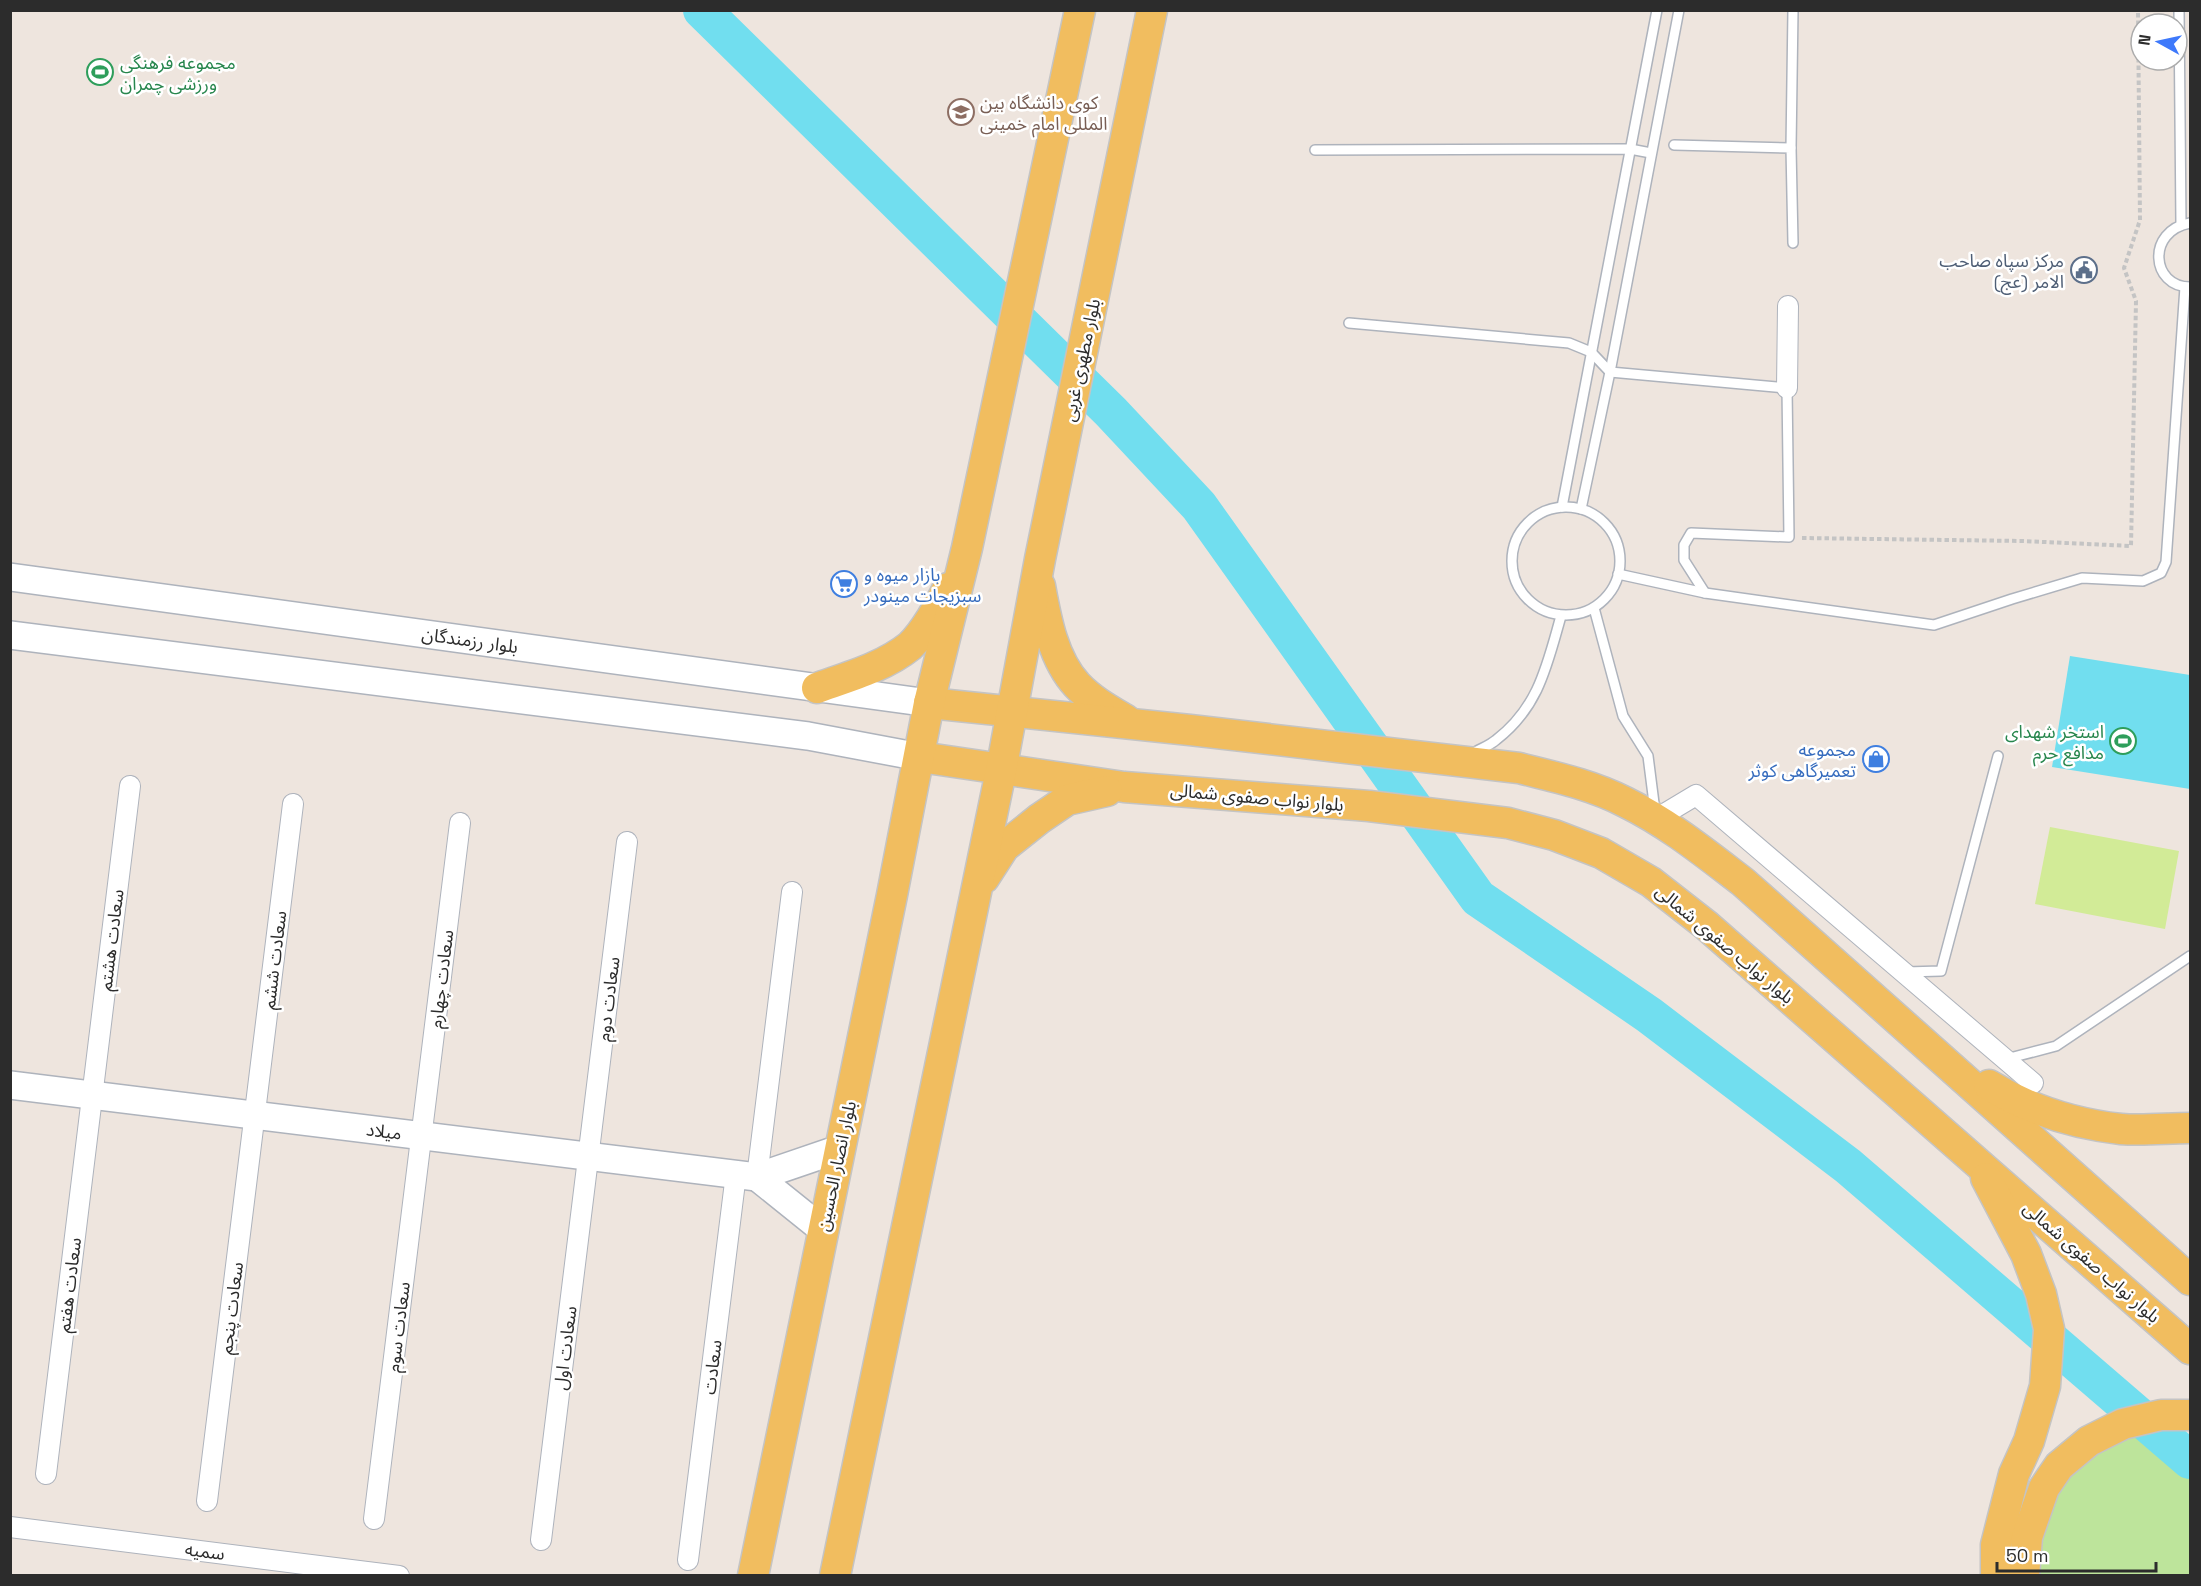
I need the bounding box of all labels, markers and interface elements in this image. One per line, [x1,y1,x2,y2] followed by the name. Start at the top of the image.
[2129,12,2189,72] north arrow
[2133,33,2156,47] text: N
[120,51,236,95] place label: مجموعه فرهنگی ورزشی چمران
[85,57,115,87] sports icon: مجموعه فرهنگی ورزشی چمران
[980,91,1108,138] place label: کوی دانشگاه بین المللی امام خمینی
[946,97,976,127] school or university icon: کوی دانشگاه بین المللی امام خمینی
[1939,249,2064,295] place label: مرکز سپاه صاحب الامر (عج)
[2069,255,2099,285] public building icon: مرکز سپاه صاحب الامر (عج)
[1057,297,1105,423] street label: بلوار مطهری غربی
[863,563,982,607] place label: بازار میوه و سبزیجات مینودر
[829,569,859,599] supermarket icon: بازار میوه و سبزیجات مینودر
[420,622,520,658] street label: بلوار رزمندگان
[2005,720,2104,767] place label: استخر شهدای مدافع حرم
[2108,726,2138,756] sports icon: استخر شهدای مدافع حرم
[1747,738,1856,782] place label: مجموعه تعمیرگاهی کوثر
[1861,744,1891,774] shop icon: مجموعه تعمیرگاهی کوثر
[1169,778,1345,816] street label: بلوار نواب صفوی شمالی
[1651,879,1799,1009] street label: بلوار نواب صفوی شمالی
[93,888,131,992] street label: سعادت هشتم
[257,909,293,1011] street label: سعادت ششم
[424,928,461,1030] street label: سعادت چهارم
[591,955,628,1043] street label: سعادت دوم
[811,1099,861,1233] street label: بلوار انصار الحسین
[365,1117,403,1145] street label: میلاد
[2019,1196,2165,1328] street label: بلوار نواب صفوی شمالی
[52,1236,88,1334] street label: سعادت هفتم
[214,1260,250,1356] street label: سعادت پنجم
[381,1280,418,1374] street label: سعادت سوم
[548,1305,582,1391] street label: سعادت اول
[697,1338,727,1396] street label: سعادت
[1997,1535,2156,1573] scale bar
[184,1537,226,1565] street label: سمیه
[2006,1544,2048,1567] text: 50 m

